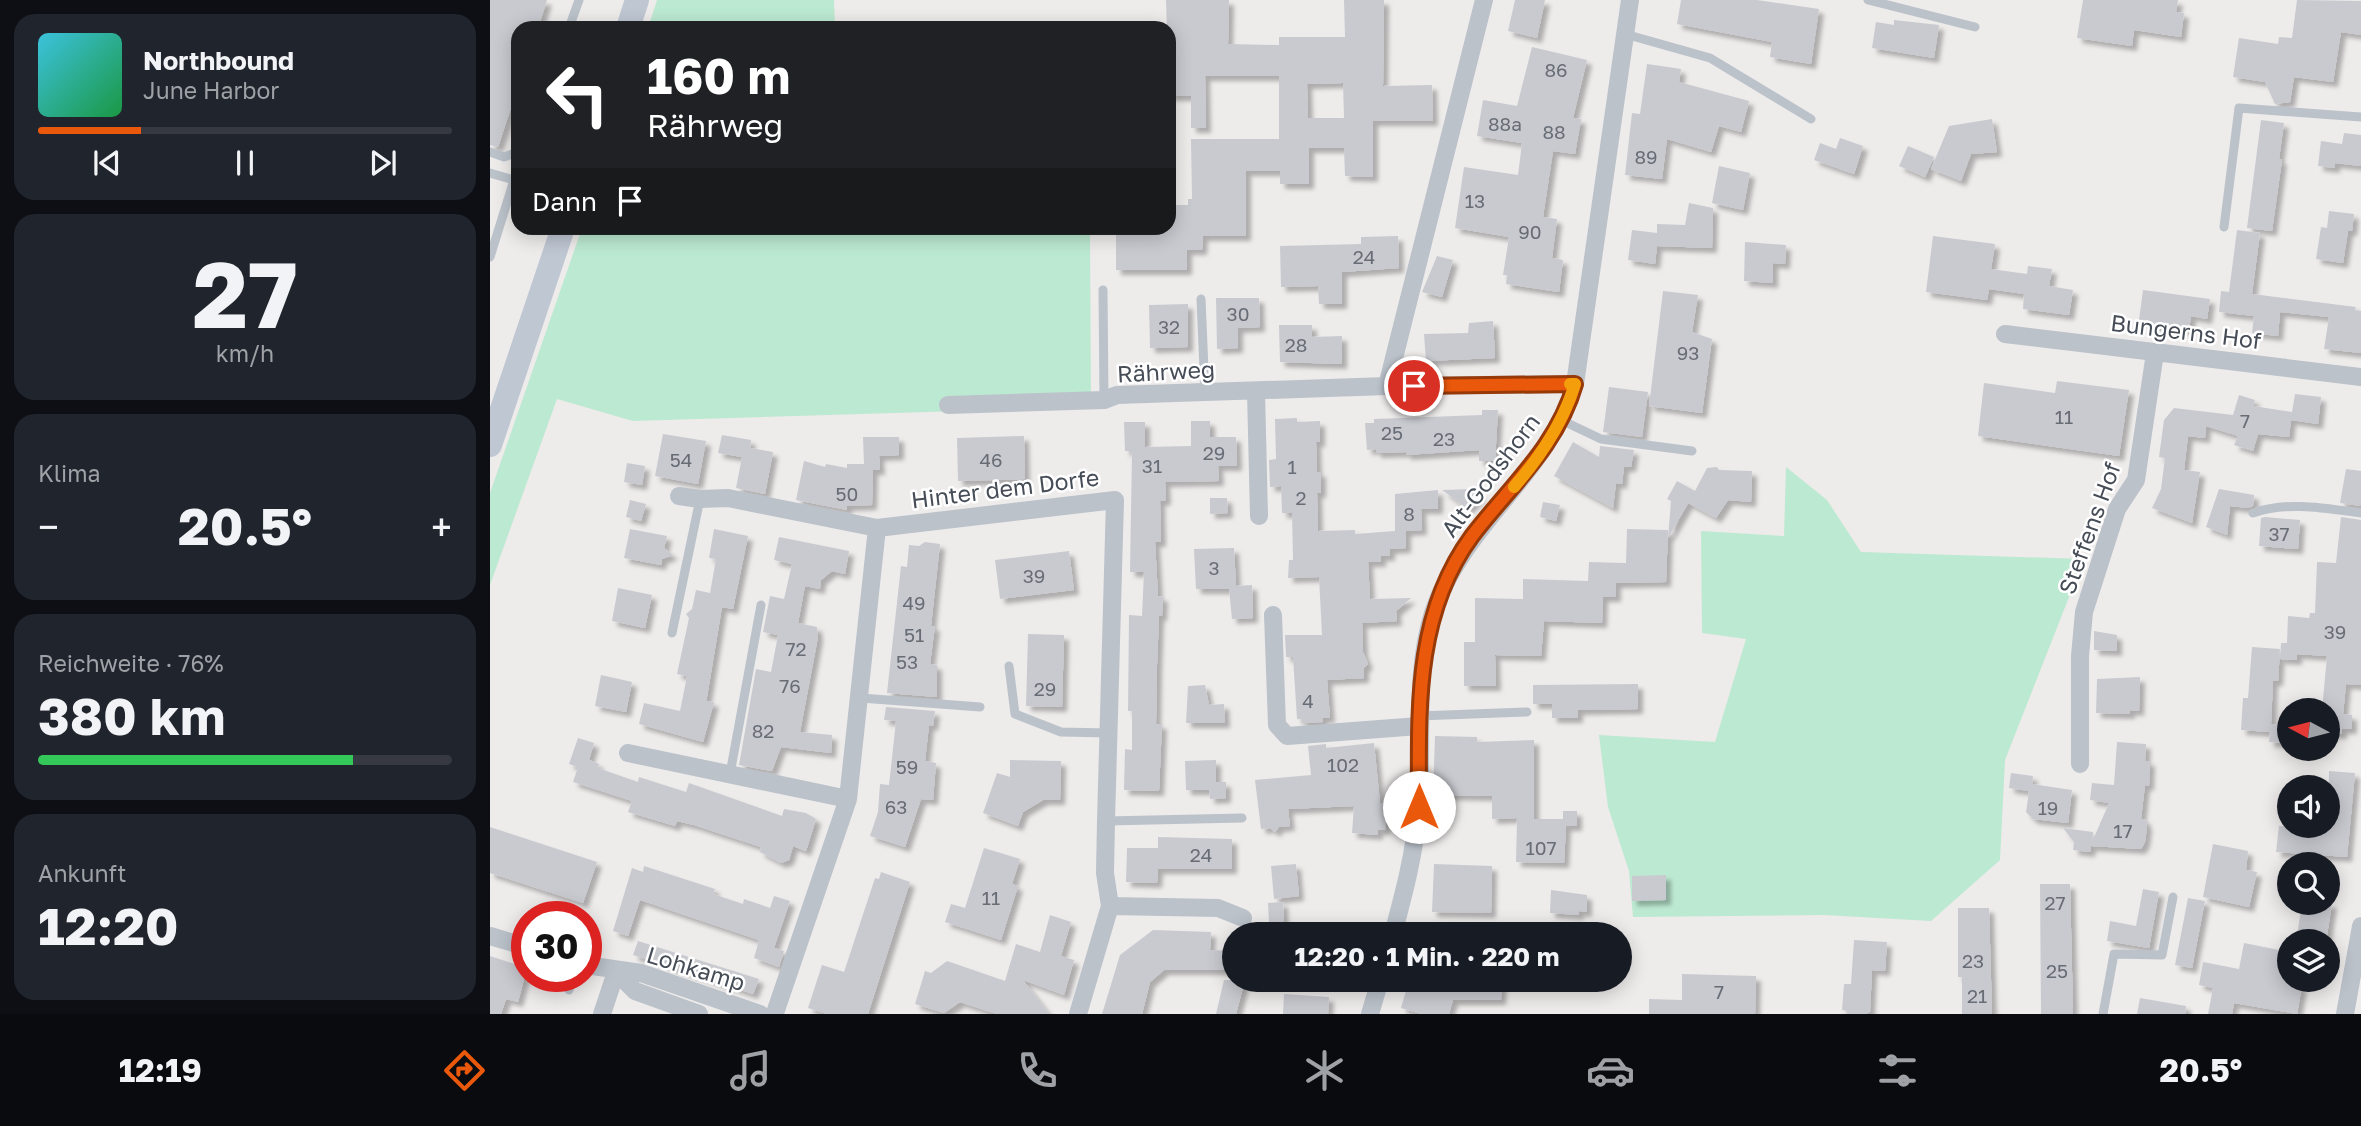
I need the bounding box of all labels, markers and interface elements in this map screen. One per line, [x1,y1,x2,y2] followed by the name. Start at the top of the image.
[143,45,294,76] text: Northbound
[647,46,790,105] text: 160 m
[532,49,623,140] icon: left
[1544,58,1568,81] house number: 86
[143,76,279,104] text: June Harbor
[647,106,783,144] text: Rährweg
[1488,112,1522,135] house number: 88a
[1542,120,1566,143] house number: 88
[88,144,126,182] icon: previous
[226,144,264,182] icon: pause
[364,144,402,182] icon: next
[1634,145,1658,168] house number: 89
[611,182,649,220] icon: arrive
[532,186,597,217] text: Dann
[1465,189,1485,212] house number: 13
[1518,220,1542,243] house number: 90
[192,239,298,348] text: 27
[1353,245,1375,268] house number: 24
[1227,302,1249,325] house number: 30
[2109,308,2263,354] street label: Bungerns Hof
[1158,315,1180,338] house number: 32
[1285,333,1307,356] house number: 28
[216,339,274,367] text: km/h
[1677,341,1699,364] house number: 93
[1116,354,1216,388] street label: Rährweg
[1384,356,1444,416] pin
[1395,367,1433,405] icon: arrive
[2055,405,2073,428] house number: 11
[1435,408,1545,542] street label: Alt-Godshorn
[2240,409,2250,432] house number: 7
[1381,421,1403,444] house number: 25
[1433,427,1455,450] house number: 23
[1203,441,1225,464] house number: 29
[670,448,692,471] house number: 54
[979,448,1003,471] house number: 46
[1142,454,1162,477] house number: 31
[1287,455,1297,478] house number: 1
[2052,458,2126,598] street label: Steffens Hof
[38,459,101,487] text: Klima
[909,463,1101,513] street label: Hinter dem Dorfe
[836,482,858,505] house number: 50
[1295,486,1307,509] house number: 2
[178,494,312,556] text: 20.5°
[1403,502,1415,525] house number: 8
[38,504,59,549] text: −
[431,504,452,549] text: +
[2268,522,2290,545] house number: 37
[1208,556,1220,579] house number: 3
[1023,564,1045,587] house number: 39
[902,591,926,614] house number: 49
[2324,620,2346,643] house number: 39
[904,623,924,646] house number: 51
[785,637,807,660] house number: 72
[38,649,224,677] text: Reichweite · 76%
[896,650,918,673] house number: 53
[779,674,801,697] house number: 76
[1034,677,1056,700] house number: 29
[38,684,225,746] text: 380 km
[1302,689,1314,712] house number: 4
[2277,698,2340,761] north arrow
[2277,698,2340,992] map controls
[752,719,774,742] house number: 82
[1327,753,1359,776] house number: 102
[896,755,918,778] house number: 59
[1382,770,1456,844] position arrow
[2277,775,2340,838] button: sound
[885,795,907,818] house number: 63
[2038,796,2058,819] house number: 19
[2113,819,2133,842] house number: 17
[1525,836,1557,859] house number: 107
[1190,843,1212,866] house number: 24
[2277,852,2340,915] button: search
[38,859,126,887] text: Ankunft
[982,886,1000,909] house number: 11
[2044,891,2066,914] house number: 27
[38,894,179,956] text: 12:20
[511,901,602,992] speed limit sign: 30
[2277,929,2340,992] button: layers
[644,940,748,996] street label: Lohkamp
[1294,941,1560,972] text: 12:20 · 1 Min. · 220 m
[1962,949,1984,972] house number: 23
[2046,959,2068,982] house number: 25
[1714,980,1724,1003] house number: 7
[1967,984,1987,1007] house number: 21
[440,1046,489,1095] icon: directions
[726,1046,775,1095] icon: music
[1013,1046,1062,1095] icon: phone
[1300,1046,1349,1095] icon: climate
[1586,1046,1635,1095] icon: car
[1873,1046,1922,1095] icon: filters
[119,1051,202,1089] text: 12:19
[2160,1051,2242,1089] text: 20.5°

